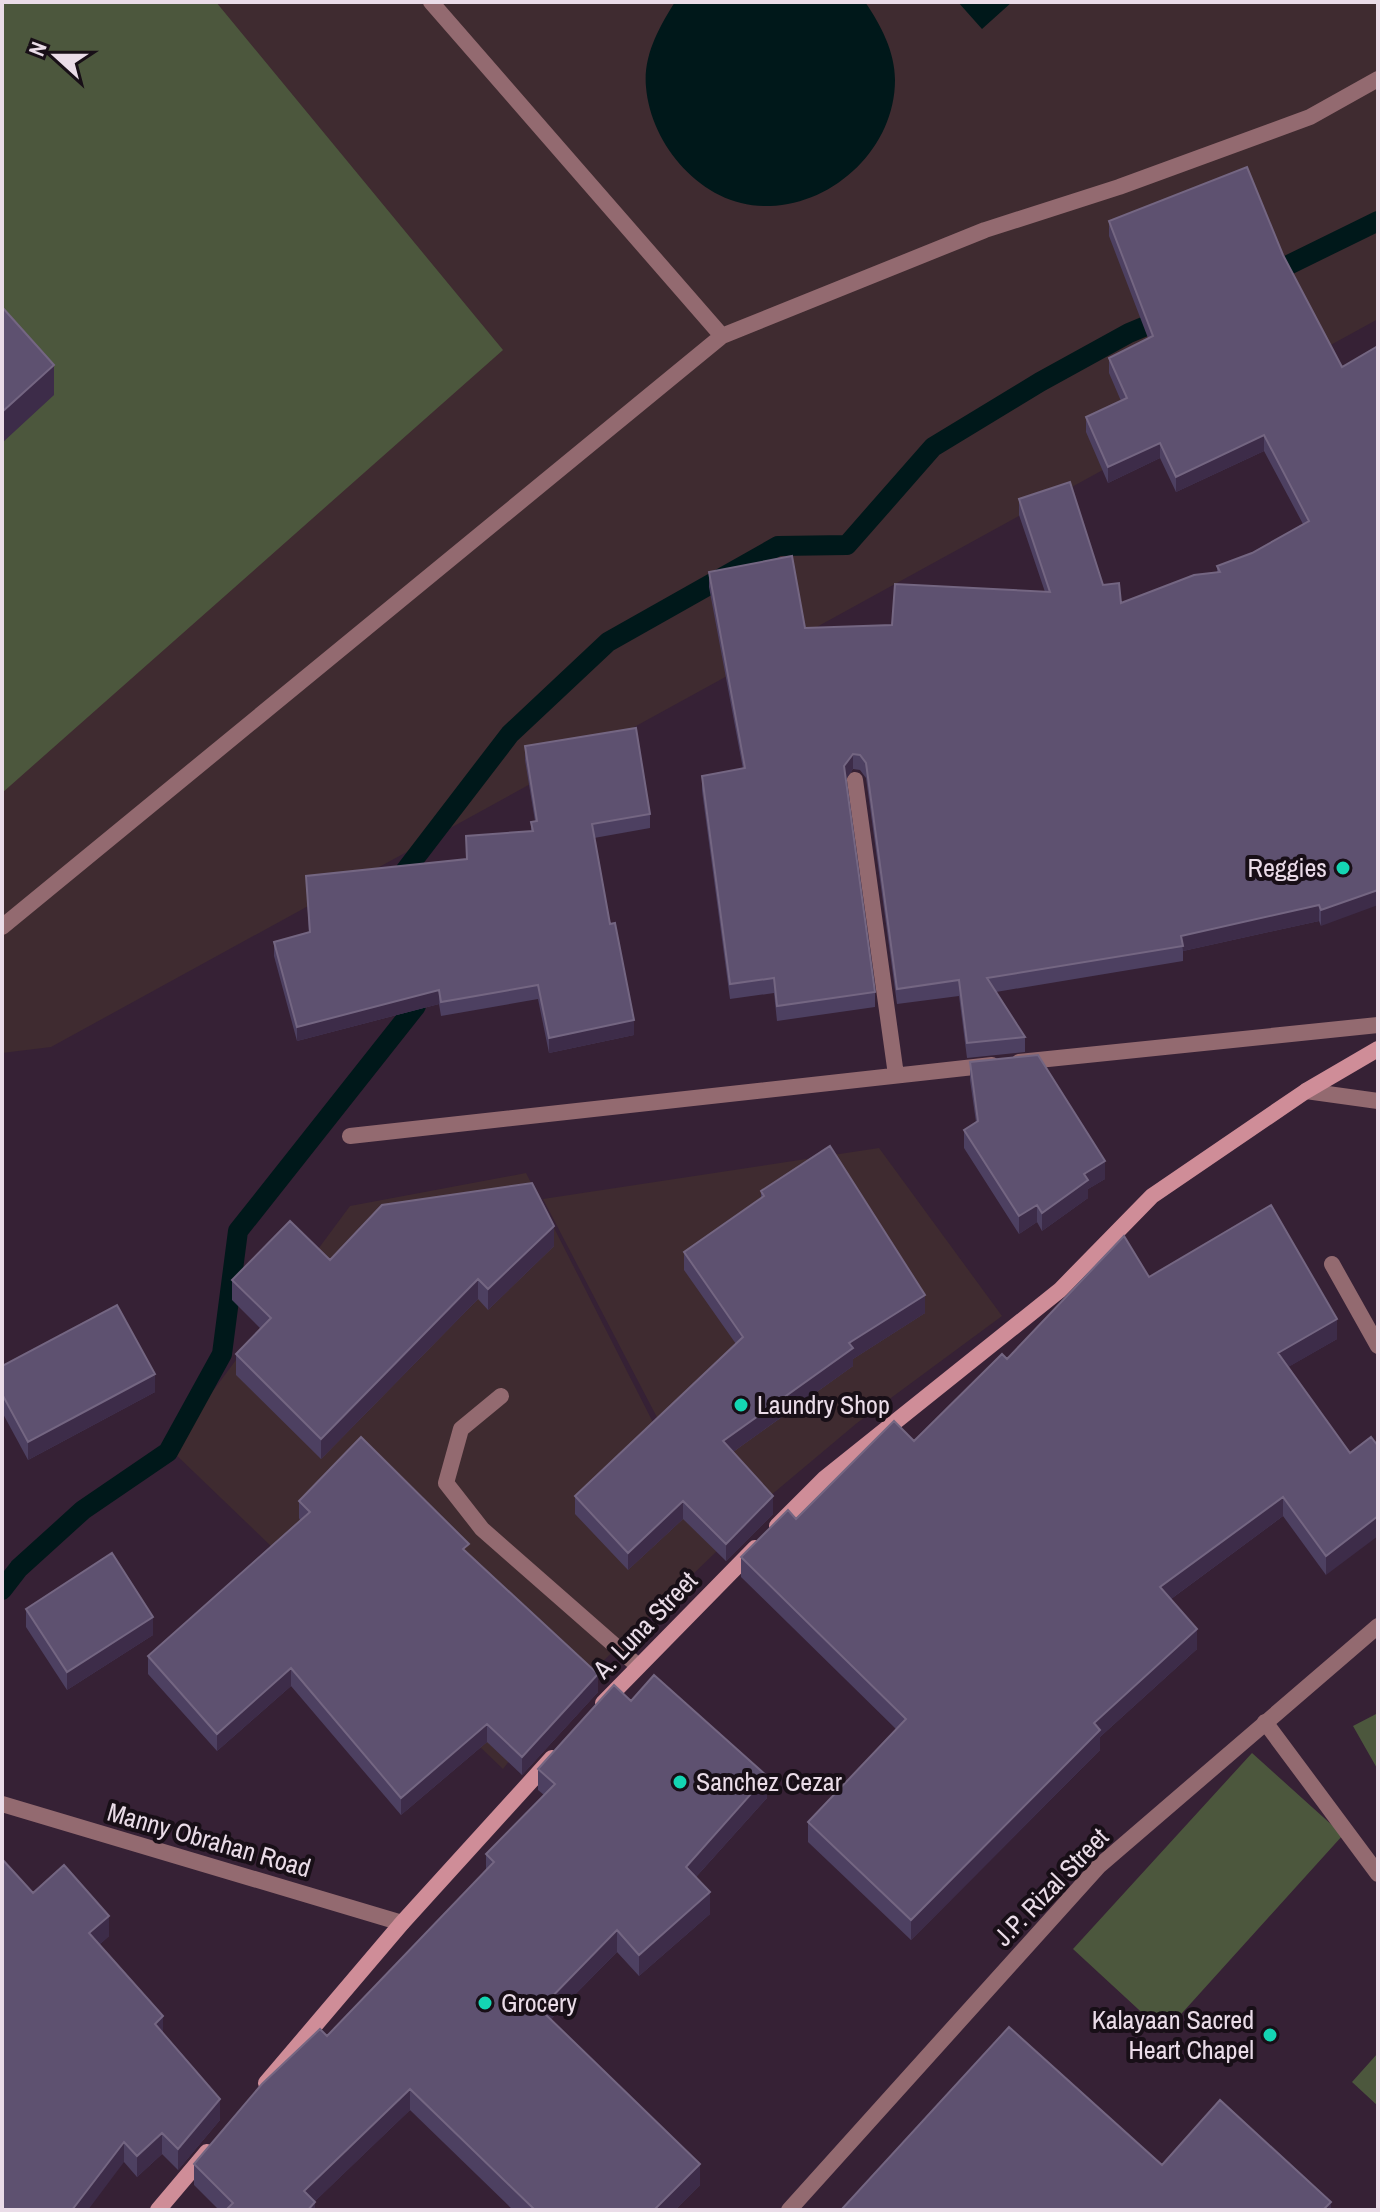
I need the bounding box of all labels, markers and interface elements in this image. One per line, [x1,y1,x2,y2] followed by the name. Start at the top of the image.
[16,16,96,96] north arrow
[21,37,54,60] text: N
[1248,850,1327,885] place label: Reggies
[1334,859,1352,877] marker: Reggies
[757,1387,890,1422] place label: Laundry Shop
[732,1396,750,1414] marker: Laundry Shop
[584,1563,705,1687] street label: A. Luna Street
[696,1764,842,1799] place label: Sanchez Cezar
[671,1773,689,1791] marker: Sanchez Cezar
[103,1794,315,1885] street label: Manny Obrahan Road
[985,1820,1116,1953] street label: J.P. Rizal Street
[501,1985,577,2020] place label: Grocery
[476,1994,494,2012] marker: Grocery
[1092,2002,1254,2067] place label: Kalayaan Sacred Heart Chapel
[1261,2026,1279,2044] marker: Kalayaan Sacred Heart Chapel

